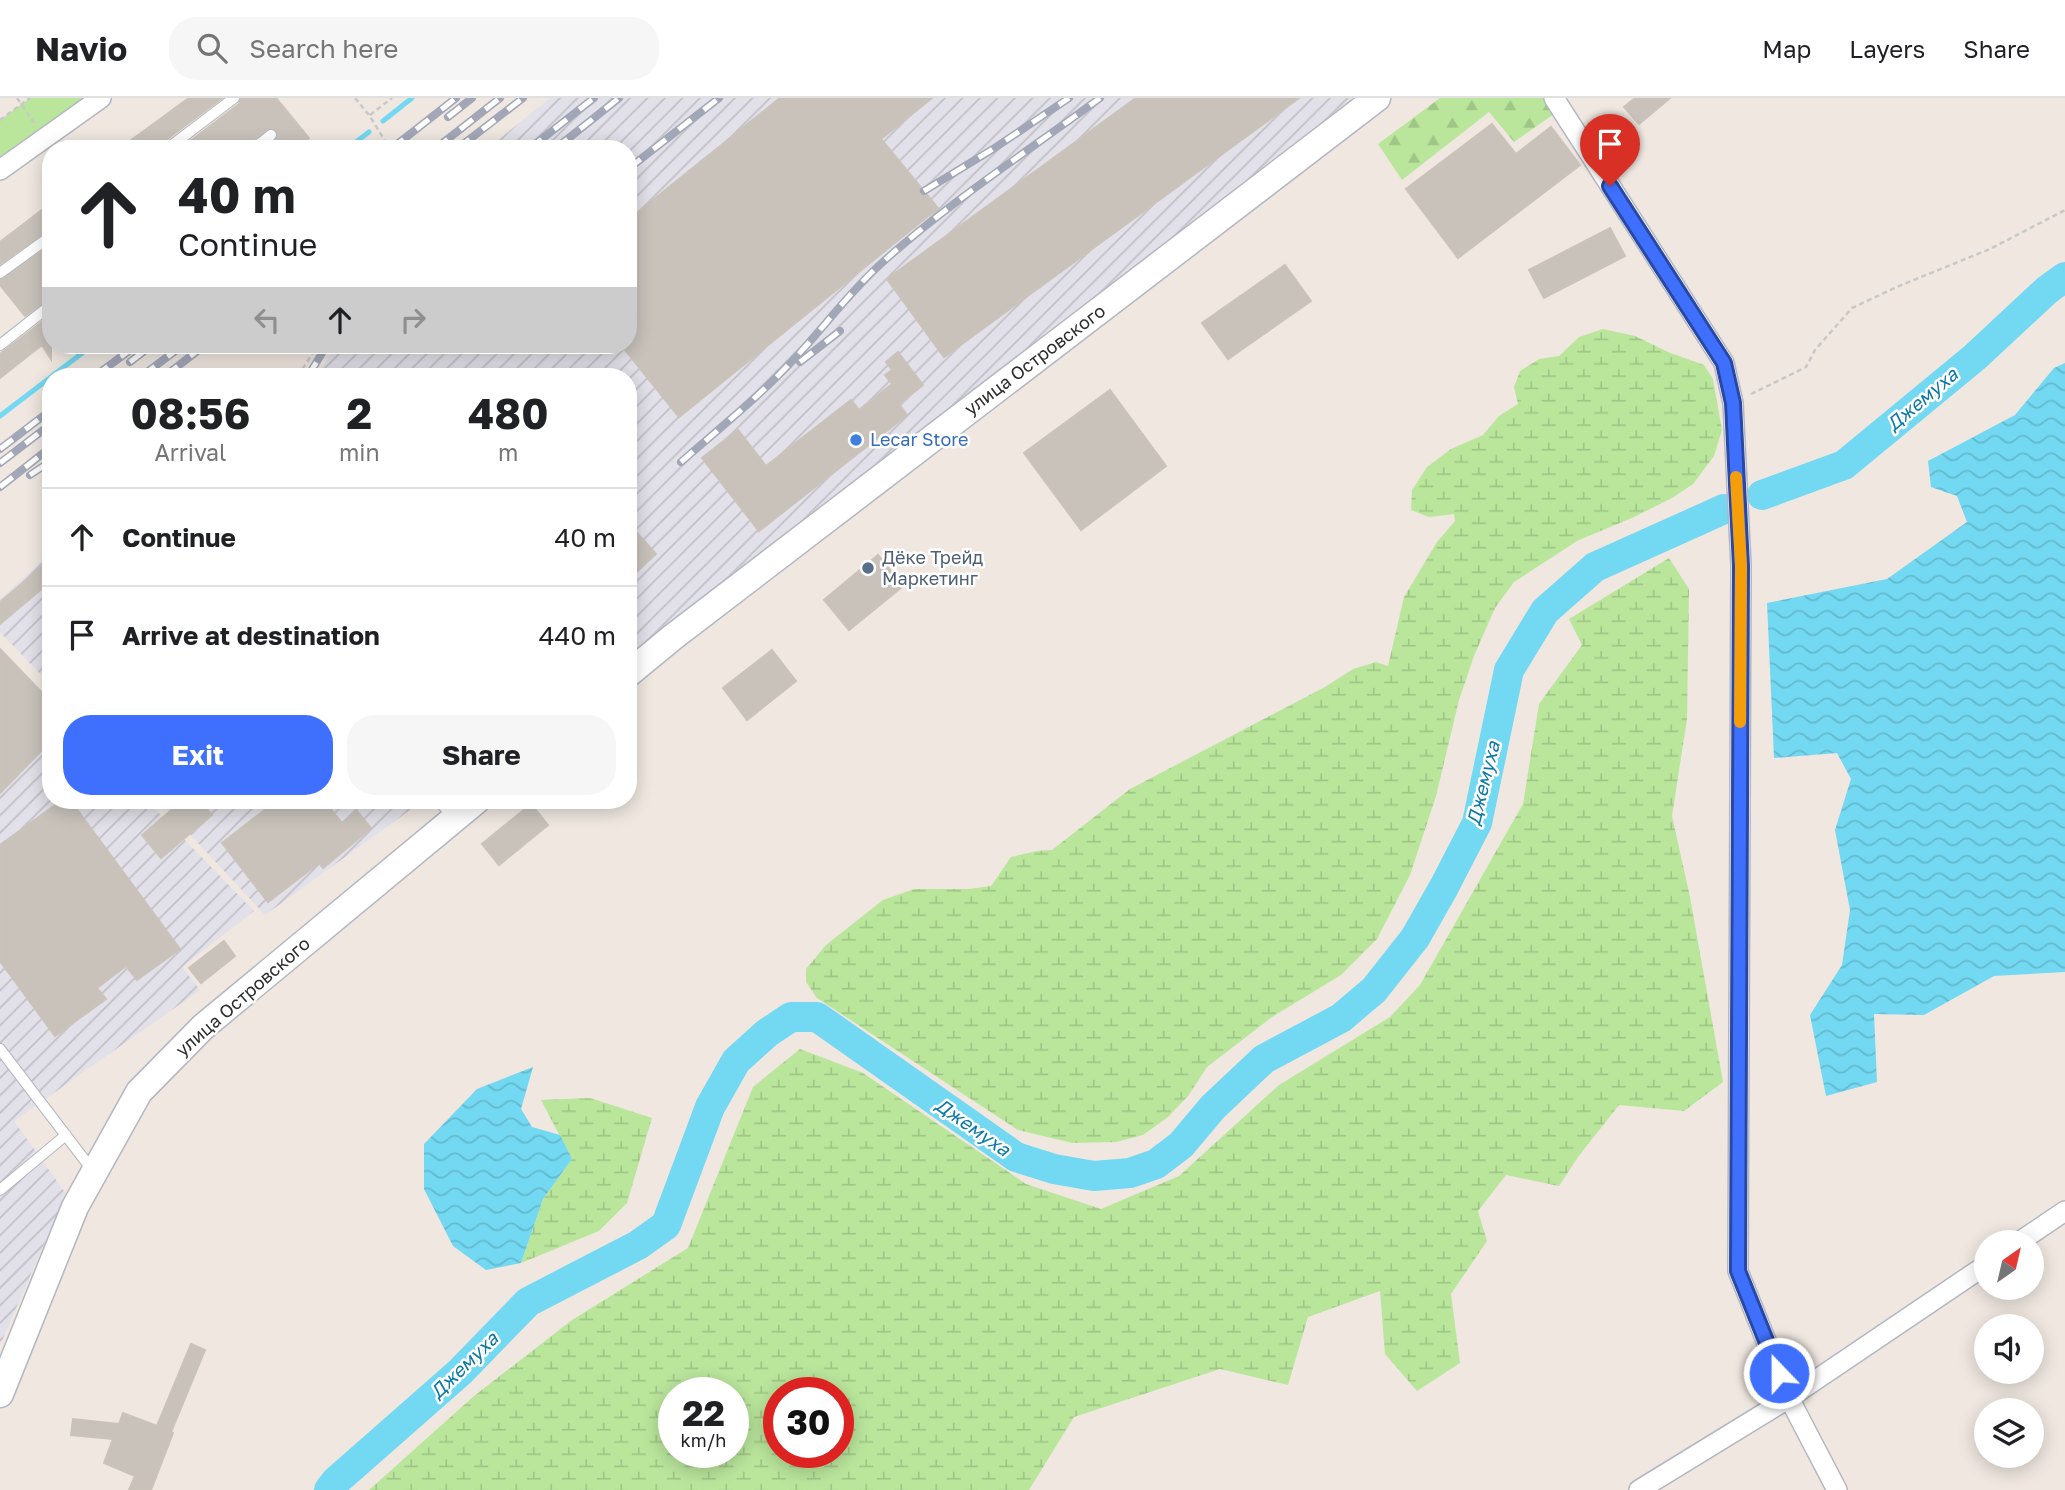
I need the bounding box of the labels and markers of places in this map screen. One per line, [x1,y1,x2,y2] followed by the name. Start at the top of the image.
[1580,114,1640,186] pin
[870,428,968,450] place label: Lecar Store
[848,432,864,448] marker: Lecar Store
[882,546,983,589] place label: Дёке Трейд Маркетинг
[860,560,876,576] marker: Дёке Трейд Маркетинг

